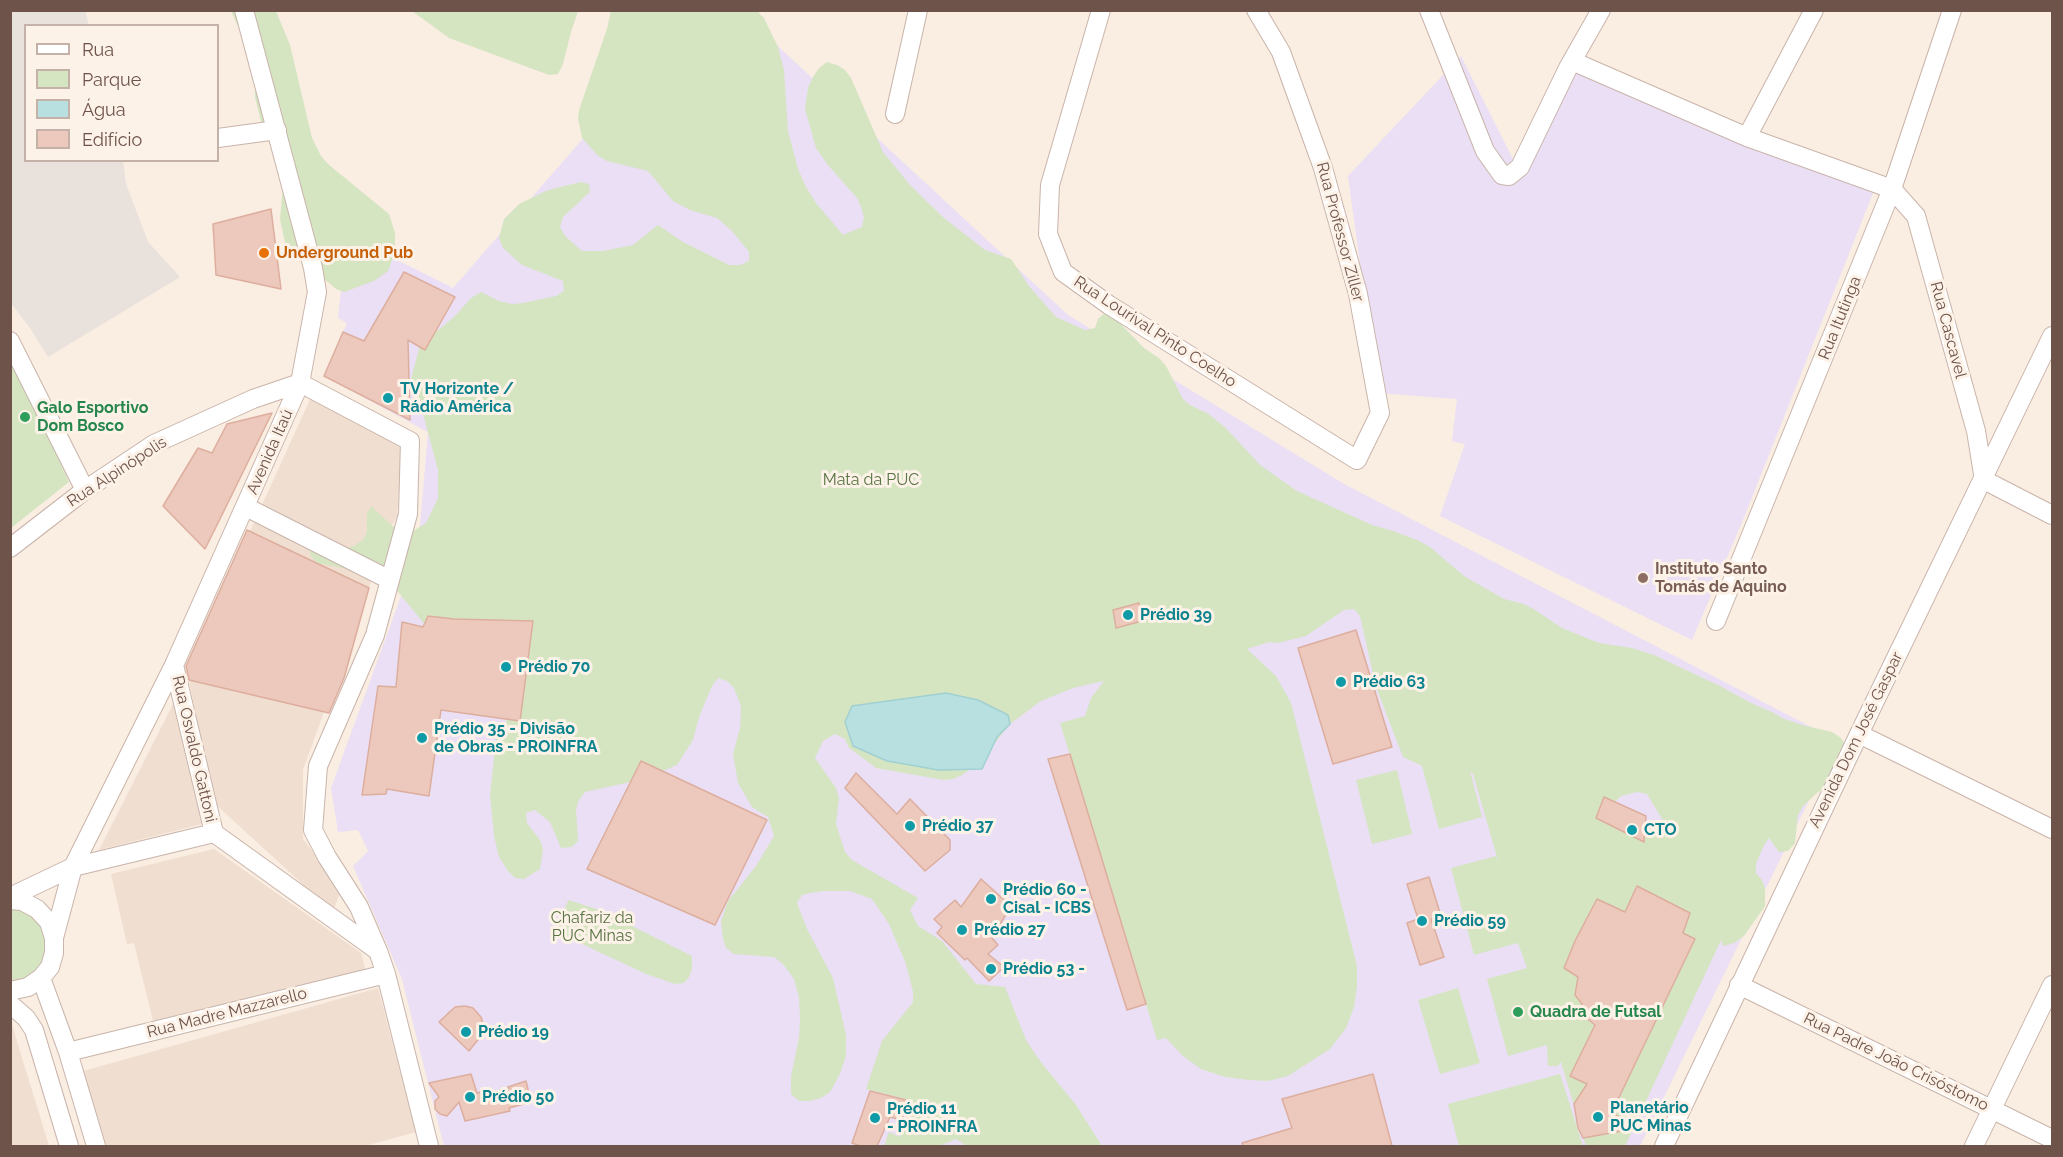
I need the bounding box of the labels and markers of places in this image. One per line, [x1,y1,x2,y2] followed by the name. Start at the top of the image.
[276,243,413,263] place label: Underground Pub
[257,246,271,260] marker: Underground Pub
[400,379,514,417] place label: TV Horizonte / Rádio América
[381,391,395,405] marker: TV Horizonte / Rádio América
[37,398,148,436] place label: Galo Esportivo Dom Bosco
[18,410,32,424] marker: Galo Esportivo Dom Bosco
[1655,559,1787,597] place label: Instituto Santo Tomás de Aquino
[1636,571,1650,585] marker: Instituto Santo Tomás de Aquino
[1140,605,1212,625] place label: Prédio 39
[1121,608,1135,622] marker: Prédio 39
[518,657,590,677] place label: Prédio 70
[499,660,513,674] marker: Prédio 70
[1353,672,1425,692] place label: Prédio 63
[1334,675,1348,689] marker: Prédio 63
[434,719,598,757] place label: Prédio 35 - Divisão de Obras - PROINFRA
[415,731,429,745] marker: Prédio 35 - Divisão de Obras - PROINFRA
[922,816,993,836] place label: Prédio 37
[903,819,917,833] marker: Prédio 37
[1644,820,1677,840] place label: CTO
[1625,823,1639,837] marker: CTO
[1003,880,1091,918] place label: Prédio 60 - Cisal - ICBS
[984,892,998,906] marker: Prédio 60 - Cisal - ICBS
[1434,911,1506,931] place label: Prédio 59
[1415,914,1429,928] marker: Prédio 59
[974,920,1046,940] place label: Prédio 27
[955,923,969,937] marker: Prédio 27
[1003,959,1085,979] place label: Prédio 53 -
[984,962,998,976] marker: Prédio 53 -
[1530,1002,1661,1022] place label: Quadra de Futsal
[1511,1005,1525,1019] marker: Quadra de Futsal
[478,1022,549,1042] place label: Prédio 19
[459,1025,473,1039] marker: Prédio 19
[482,1087,554,1107] place label: Prédio 50
[463,1090,477,1104] marker: Prédio 50
[1610,1098,1691,1136] place label: Planetário PUC Minas
[887,1099,978,1137] place label: Prédio 11 - PROINFRA
[1591,1110,1605,1124] marker: Planetário PUC Minas
[868,1111,882,1125] marker: Prédio 11 - PROINFRA

